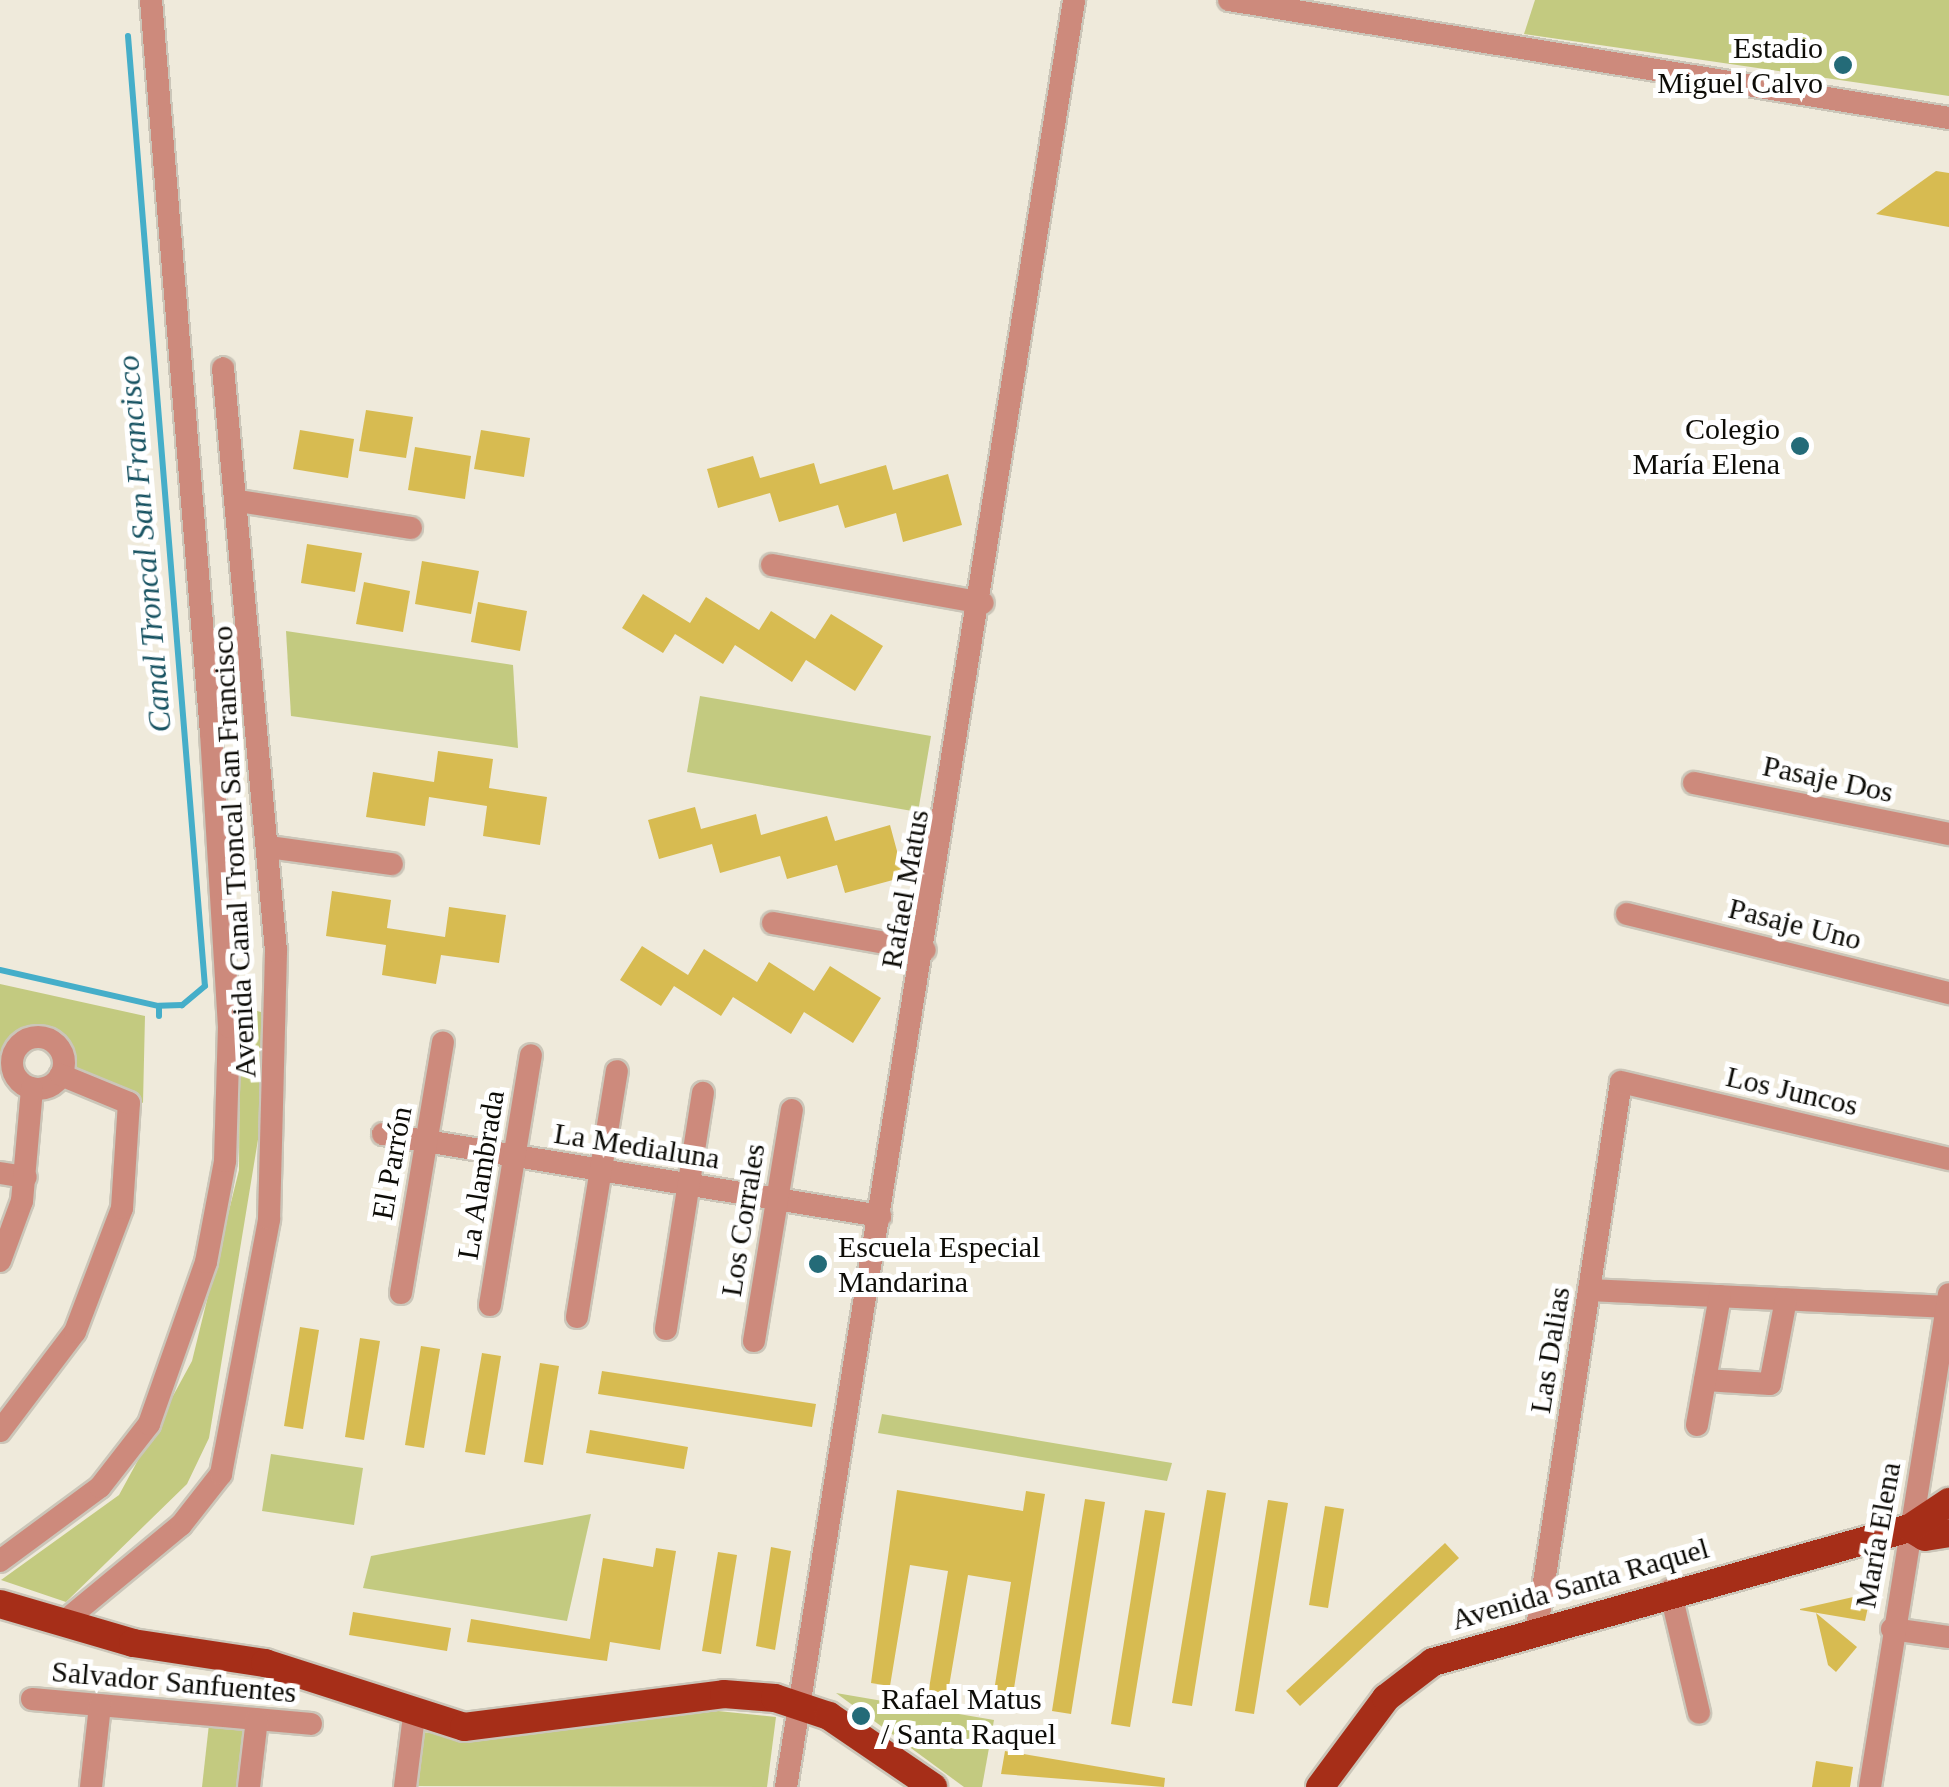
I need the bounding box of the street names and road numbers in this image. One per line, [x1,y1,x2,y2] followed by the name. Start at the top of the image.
[204,625,264,1079] street label: Avenida Canal Troncal San Francisco
[1759,748,1897,810] street label: Pasaje Dos
[873,807,937,971] street label: Rafael Matus
[1725,890,1865,958] street label: Pasaje Uno
[1723,1058,1861,1124] street label: Los Juncos
[450,1087,512,1263] street label: La Alambrada
[364,1104,420,1222] street label: El Parrón
[551,1115,723,1177] street label: La Medialuna
[713,1141,773,1299] street label: Los Corrales
[1522,1284,1578,1416] street label: Las Dalias
[1847,1459,1909,1611] street label: María Elena
[1447,1530,1713,1638] street label: Avenida Santa Raquel
[50,1653,298,1711] street label: Salvador Sanfuentes

